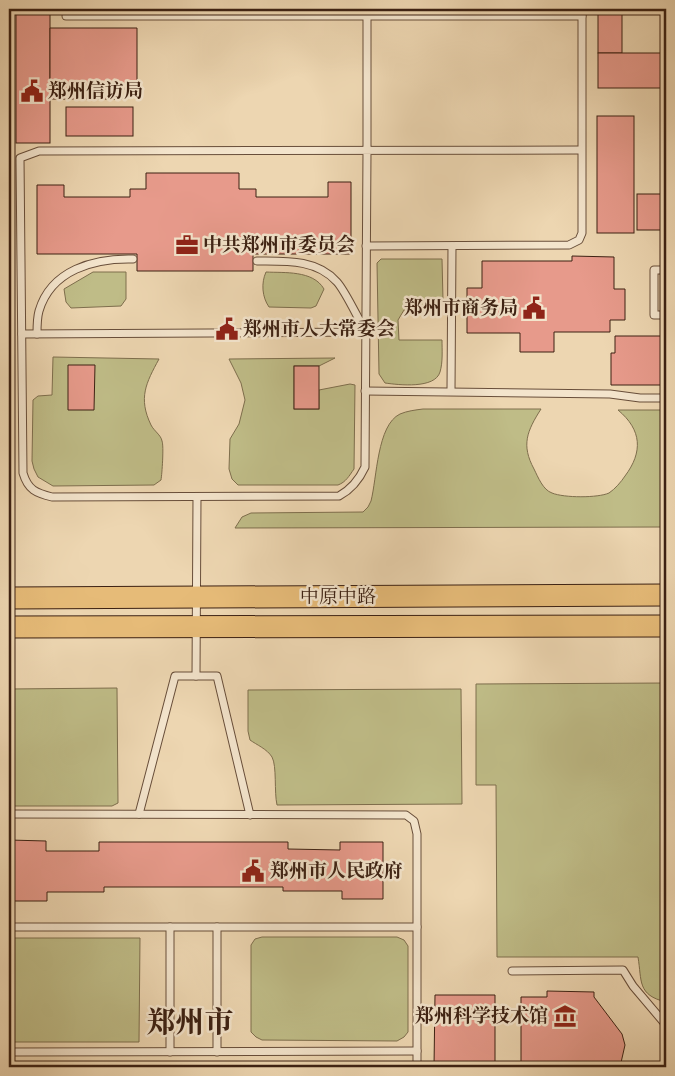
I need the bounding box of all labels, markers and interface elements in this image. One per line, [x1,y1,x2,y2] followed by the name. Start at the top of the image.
[19,78,45,104] public building icon: 郑州信访局
[48,80,143,103] place label: 郑州信访局
[174,232,200,258] office icon: 中共郑州市委员会
[203,234,355,257] place label: 中共郑州市委员会
[521,295,547,321] public building icon: 郑州市商务局
[404,297,518,320] place label: 郑州市商务局
[214,316,240,342] public building icon: 郑州市人大常委会
[243,318,395,341] place label: 郑州市人大常委会
[300,586,376,609] street label: 中原中路
[240,858,266,884] public building icon: 郑州市人民政府
[270,860,403,883] place label: 郑州市人民政府
[552,1003,578,1029] museum icon: 郑州科学技术馆
[415,1005,548,1028] place label: 郑州科学技术馆
[146,1006,234,1042] district label: 郑州市

